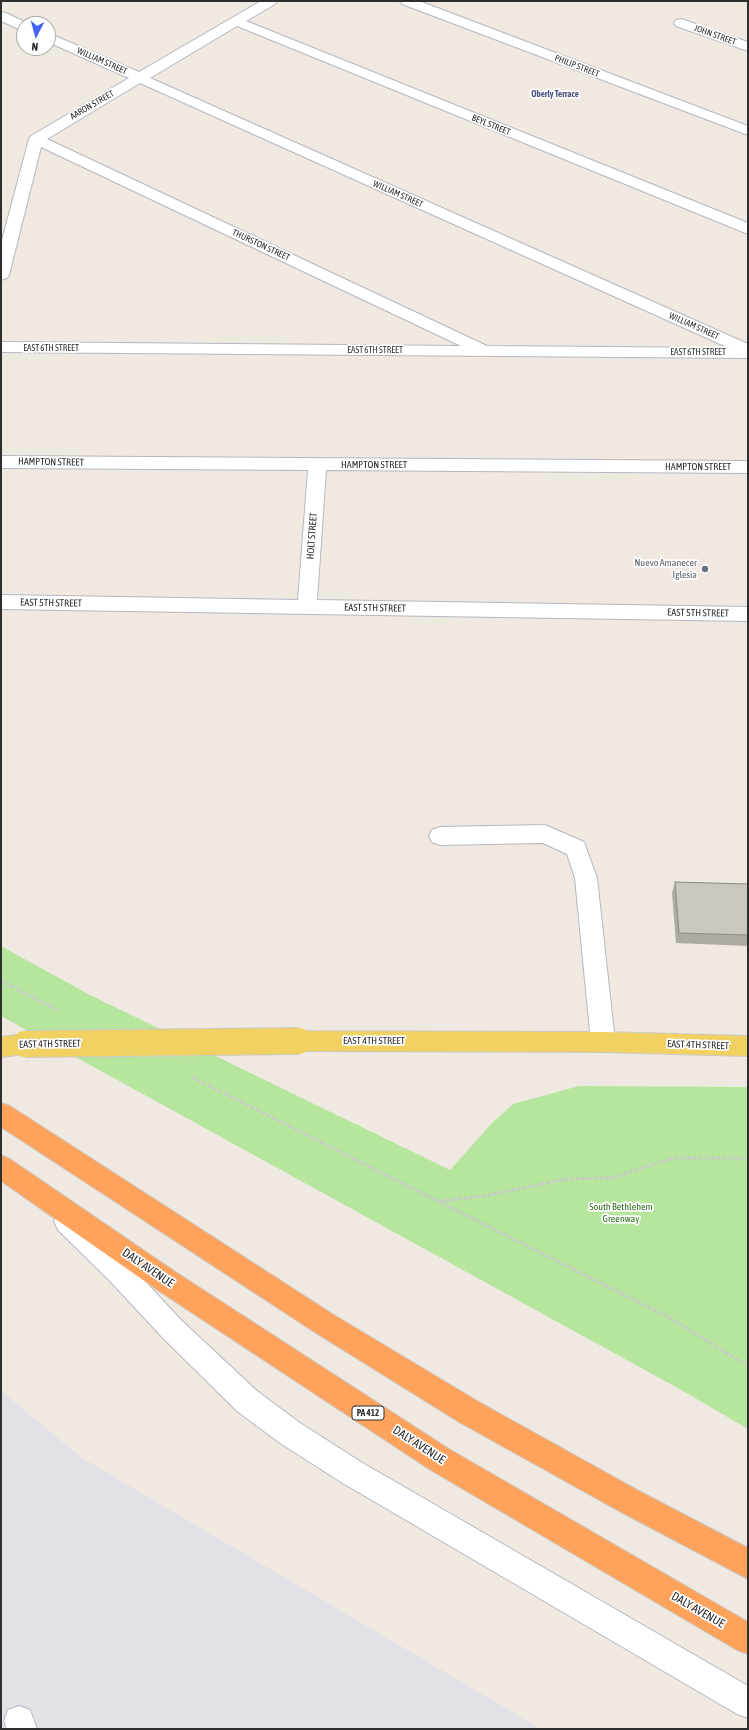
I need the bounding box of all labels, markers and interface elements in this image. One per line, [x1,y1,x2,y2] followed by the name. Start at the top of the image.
[16,16,56,56] north arrow
[693,22,737,48] street label: JOHN STREET
[31,41,39,53] text: N
[75,45,129,77] street label: WILLIAM STREET
[553,53,601,79] street label: PHILIP STREET
[68,88,116,122] street label: AARON STREET
[531,89,579,99] district label: Oberly Terrace
[470,112,512,138] street label: BEYL STREET
[371,178,425,210] street label: WILLIAM STREET
[231,227,291,263] street label: THURSTON STREET
[667,310,721,342] street label: WILLIAM STREET
[23,343,79,353] street label: EAST 6TH STREET
[347,345,403,355] street label: EAST 6TH STREET
[670,347,726,357] street label: EAST 6TH STREET
[18,455,84,469] street label: HAMPTON STREET
[341,459,407,471] street label: HAMPTON STREET
[665,461,731,473] street label: HAMPTON STREET
[304,512,320,560] street label: HOLT STREET
[634,557,697,580] place label: Nuevo Amanecer Iglesia
[700,564,710,574] marker: Nuevo Amanecer Iglesia
[20,596,82,610] street label: EAST 5TH STREET
[344,601,406,615] street label: EAST 5TH STREET
[667,606,729,620] street label: EAST 5TH STREET
[343,1035,405,1047] street label: EAST 4TH STREET
[19,1037,81,1051] street label: EAST 4TH STREET
[667,1038,729,1052] street label: EAST 4TH STREET
[589,1201,653,1224] park label: South Bethlehem Greenway
[119,1245,177,1291] street label: DALY AVENUE
[352,1406,384,1420] road number: PA 412
[390,1423,448,1467] street label: DALY AVENUE
[669,1589,727,1631] street label: DALY AVENUE

